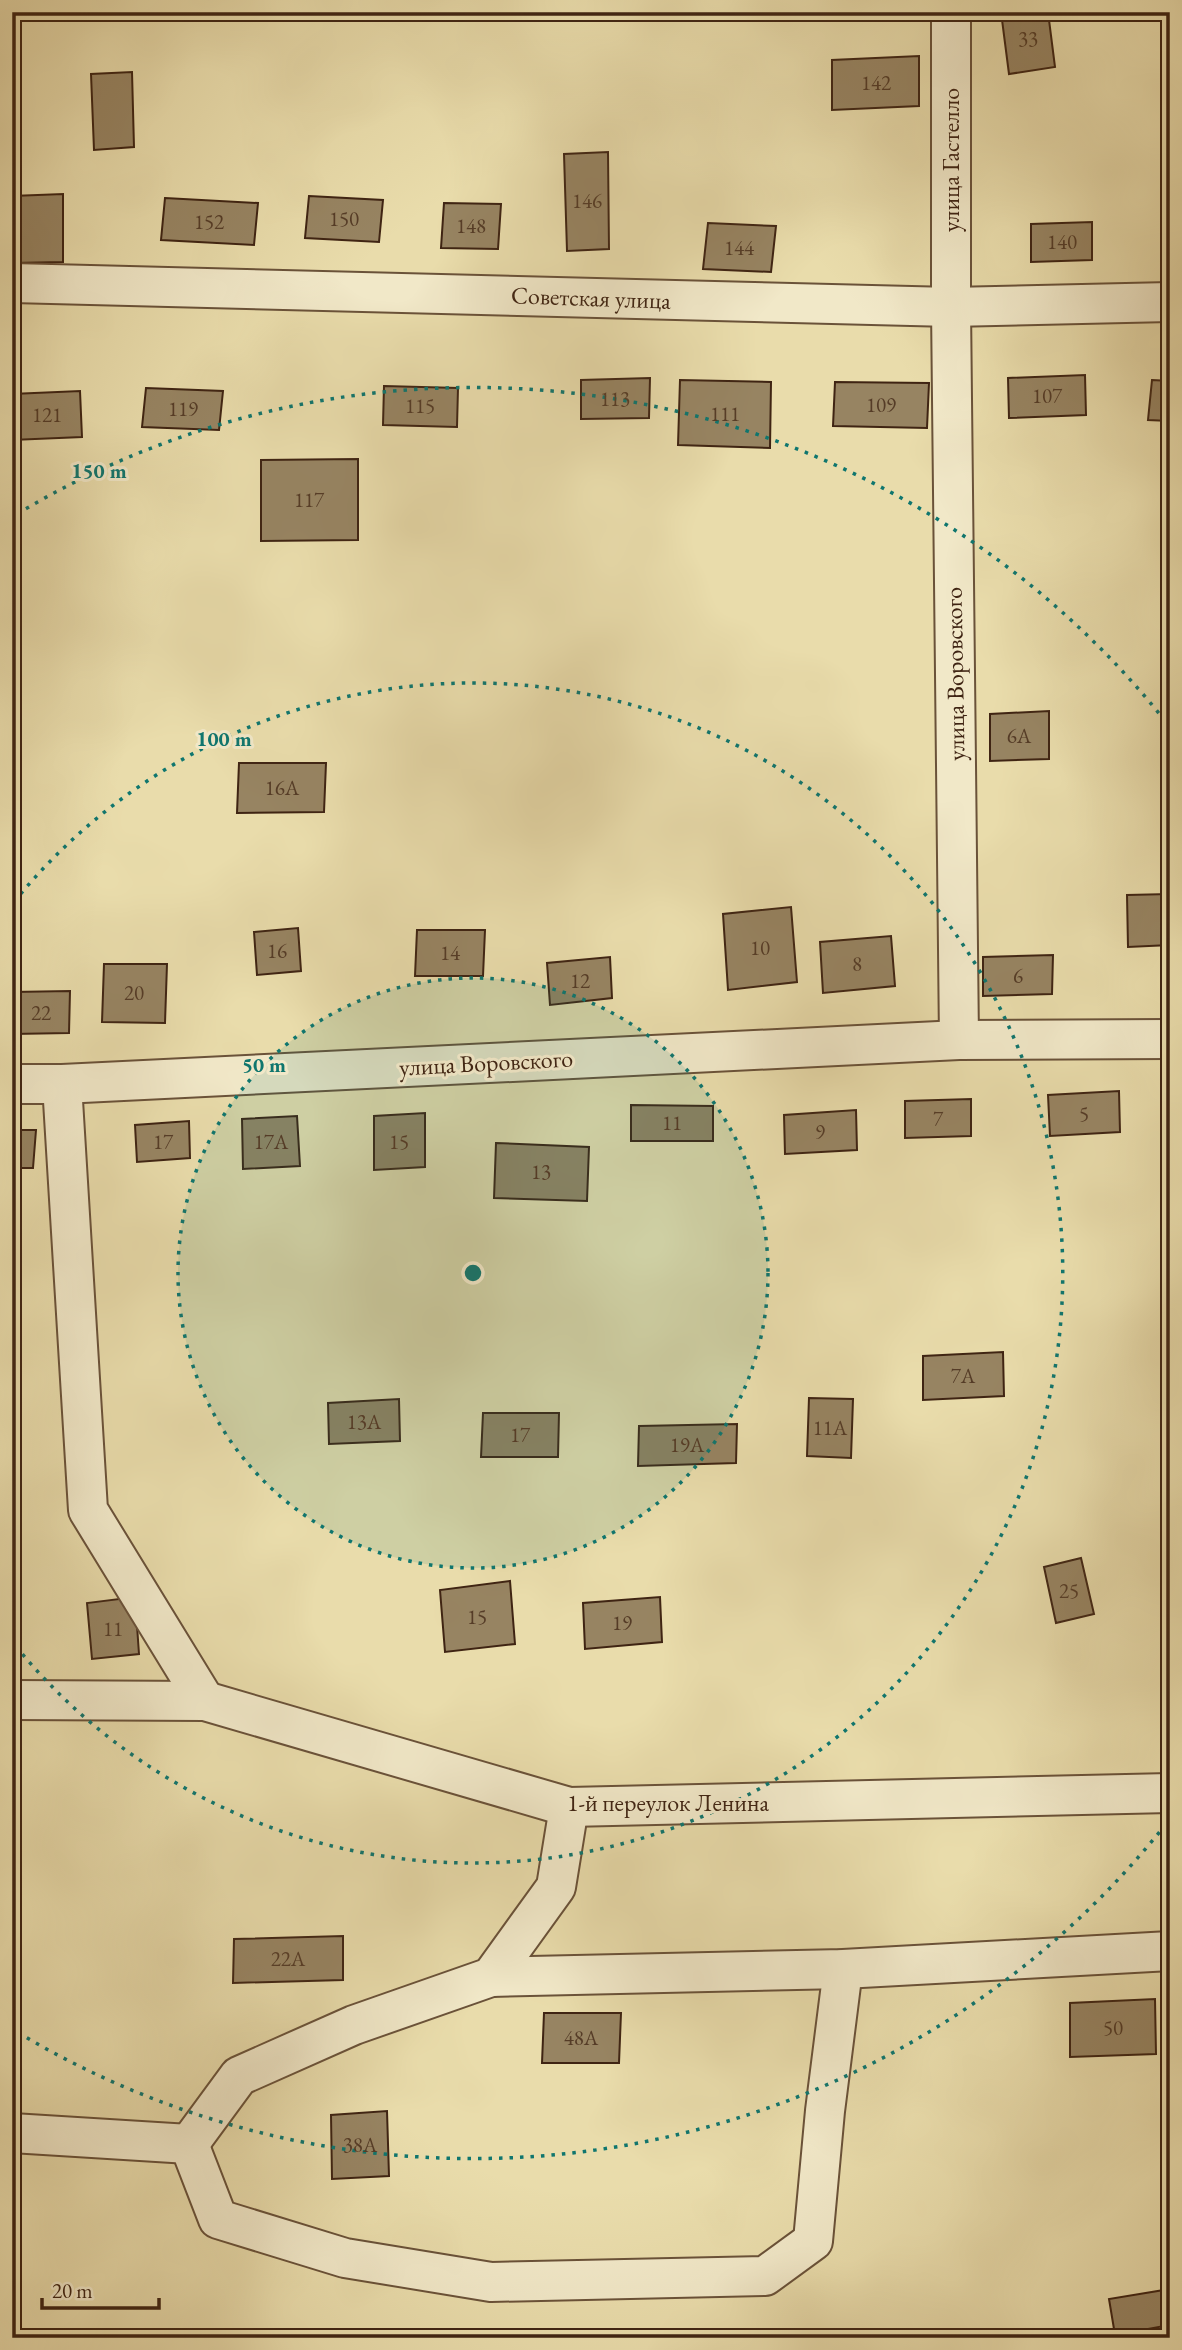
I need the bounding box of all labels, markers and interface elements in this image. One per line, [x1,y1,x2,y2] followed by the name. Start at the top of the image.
[1018,25,1038,52] house number: 33
[861,69,891,96] house number: 142
[935,88,966,232] street label: улица Гастелло
[572,187,602,214] house number: 146
[329,205,359,232] house number: 150
[194,208,224,235] house number: 152
[456,212,486,239] house number: 148
[1047,228,1077,255] house number: 140
[724,234,755,261] house number: 144
[511,279,672,316] street label: Советская улица
[1032,382,1063,409] house number: 107
[600,385,630,412] house number: 113
[866,391,896,418] house number: 109
[405,392,435,419] house number: 115
[168,395,198,422] house number: 119
[710,400,740,427] house number: 111
[32,401,62,428] house number: 121
[71,457,127,484] text: 150 m
[294,486,325,513] house number: 117
[937,587,972,761] street label: улица Воровского
[1007,722,1032,749] house number: 6А
[196,725,252,752] text: 100 m
[265,774,300,801] house number: 16А
[750,934,770,961] house number: 10
[267,937,287,964] house number: 16
[440,939,461,966] house number: 14
[852,950,862,977] house number: 8
[1013,962,1023,989] house number: 6
[570,967,590,994] house number: 12
[124,979,144,1006] house number: 20
[31,999,51,1026] house number: 22
[398,1042,574,1083] street label: улица Воровского
[242,1051,286,1078] text: 50 m
[1079,1100,1089,1127] house number: 5
[933,1105,944,1132] house number: 7
[662,1109,682,1136] house number: 11
[815,1118,825,1145] house number: 9
[153,1128,174,1155] house number: 17
[254,1128,289,1155] house number: 17А
[389,1128,409,1155] house number: 15
[531,1158,551,1185] house number: 13
[461,1261,485,1285] centre of rings
[951,1362,976,1389] house number: 7А
[347,1408,382,1435] house number: 13А
[813,1414,848,1441] house number: 11А
[510,1421,531,1448] house number: 17
[670,1431,705,1458] house number: 19А
[1059,1577,1079,1604] house number: 25
[467,1603,487,1630] house number: 15
[612,1609,632,1636] house number: 19
[103,1615,123,1642] house number: 11
[567,1787,769,1818] street label: 1-й переулок Ленина
[271,1945,306,1972] house number: 22А
[1103,2014,1123,2041] house number: 50
[564,2024,599,2051] house number: 48А
[343,2131,378,2158] house number: 38А
[42,2266,159,2310] scale bar
[52,2277,93,2304] text: 20 m

